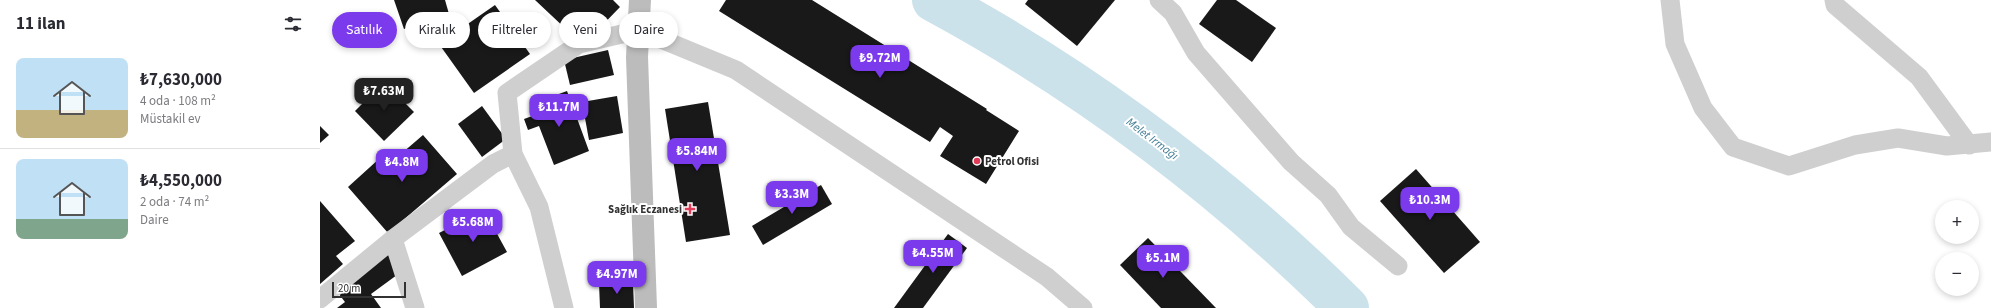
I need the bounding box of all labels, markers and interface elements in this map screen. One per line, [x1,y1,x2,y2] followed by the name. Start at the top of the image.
[16,12,66,36] text: 11 ilan
[332,12,397,48] chip: Satılık
[405,12,470,48] chip: Kiralık
[478,12,551,48] chip: Filtreler
[559,12,611,48] chip: Yeni
[619,12,678,48] chip: Daire
[282,13,304,35] icon: filters
[847,45,913,79] pin: ₺9.72M
[859,49,901,67] text: ₺9.72M
[140,68,222,92] text: ₺7,630,000
[48,74,96,122] icon: home
[351,78,417,112] pin: ₺7.63M
[363,82,405,100] text: ₺7.63M
[140,92,216,110] text: 4 oda · 108 m²
[526,94,592,128] pin: ₺11.7M
[538,98,580,116] text: ₺11.7M
[140,110,201,128] text: Müstakil ev
[1122,114,1182,164] water label: Melet Irmağı
[664,138,730,172] pin: ₺5.84M
[676,142,718,160] text: ₺5.84M
[374,149,430,183] pin: ₺4.8M
[385,153,419,171] text: ₺4.8M
[985,154,1039,169] place label: Petrol Ofisi
[972,156,982,166] marker: Petrol Ofisi
[140,169,222,193] text: ₺4,550,000
[48,175,96,223] icon: home
[764,181,820,215] pin: ₺3.3M
[775,185,809,203] text: ₺3.3M
[1397,187,1463,221] pin: ₺10.3M
[1409,191,1451,209] text: ₺10.3M
[140,193,209,211] text: 2 oda · 74 m²
[1935,200,1979,296] map controls
[1935,200,1979,244] button: +
[608,202,682,217] place label: Sağlık Eczanesi
[685,204,695,214] marker: Sağlık Eczanesi
[440,209,506,243] pin: ₺5.68M
[140,211,169,229] text: Daire
[452,213,494,231] text: ₺5.68M
[900,240,966,274] pin: ₺4.55M
[912,244,954,262] text: ₺4.55M
[1135,245,1191,279] pin: ₺5.1M
[1146,249,1180,267] text: ₺5.1M
[1935,252,1979,296] button: −
[584,261,650,295] pin: ₺4.97M
[596,265,638,283] text: ₺4.97M
[332,280,406,299] scale bar
[338,281,360,296] text: 20 m

